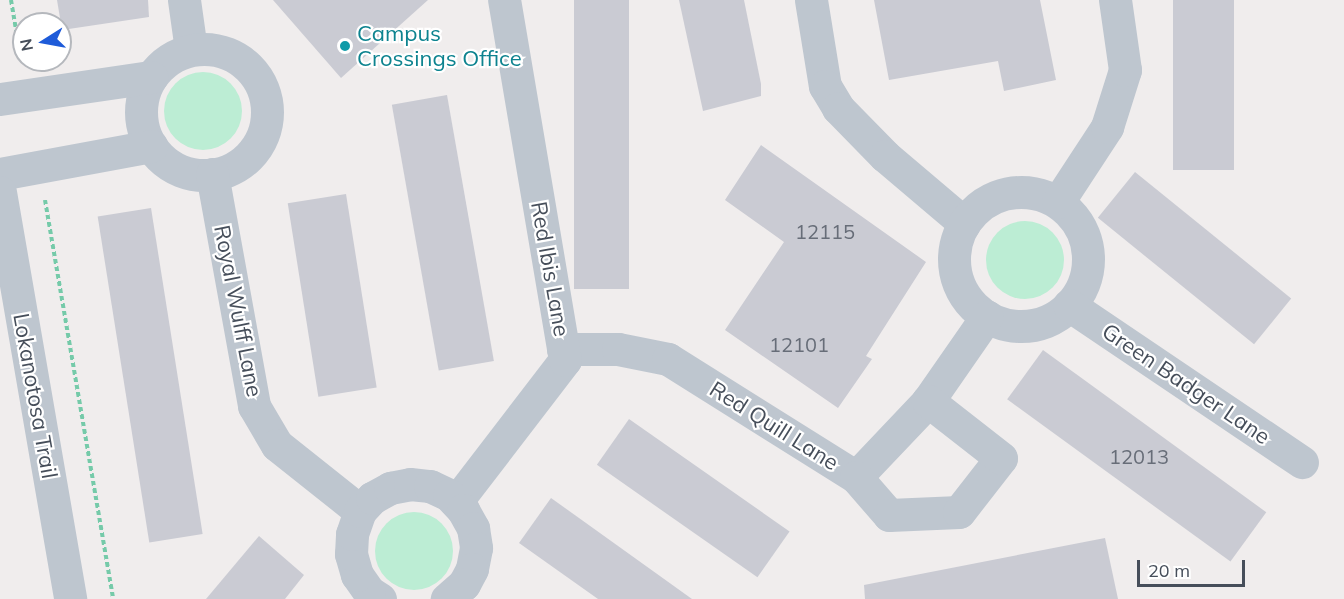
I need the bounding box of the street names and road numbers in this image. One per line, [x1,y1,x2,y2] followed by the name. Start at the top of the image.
[525,199,575,339] street label: Red Ibis Lane
[208,223,268,399] street label: Royal Wulff Lane
[7,311,63,481] street label: Lokanotosa Trail
[1097,318,1275,450] street label: Green Badger Lane
[705,376,843,476] street label: Red Quill Lane

